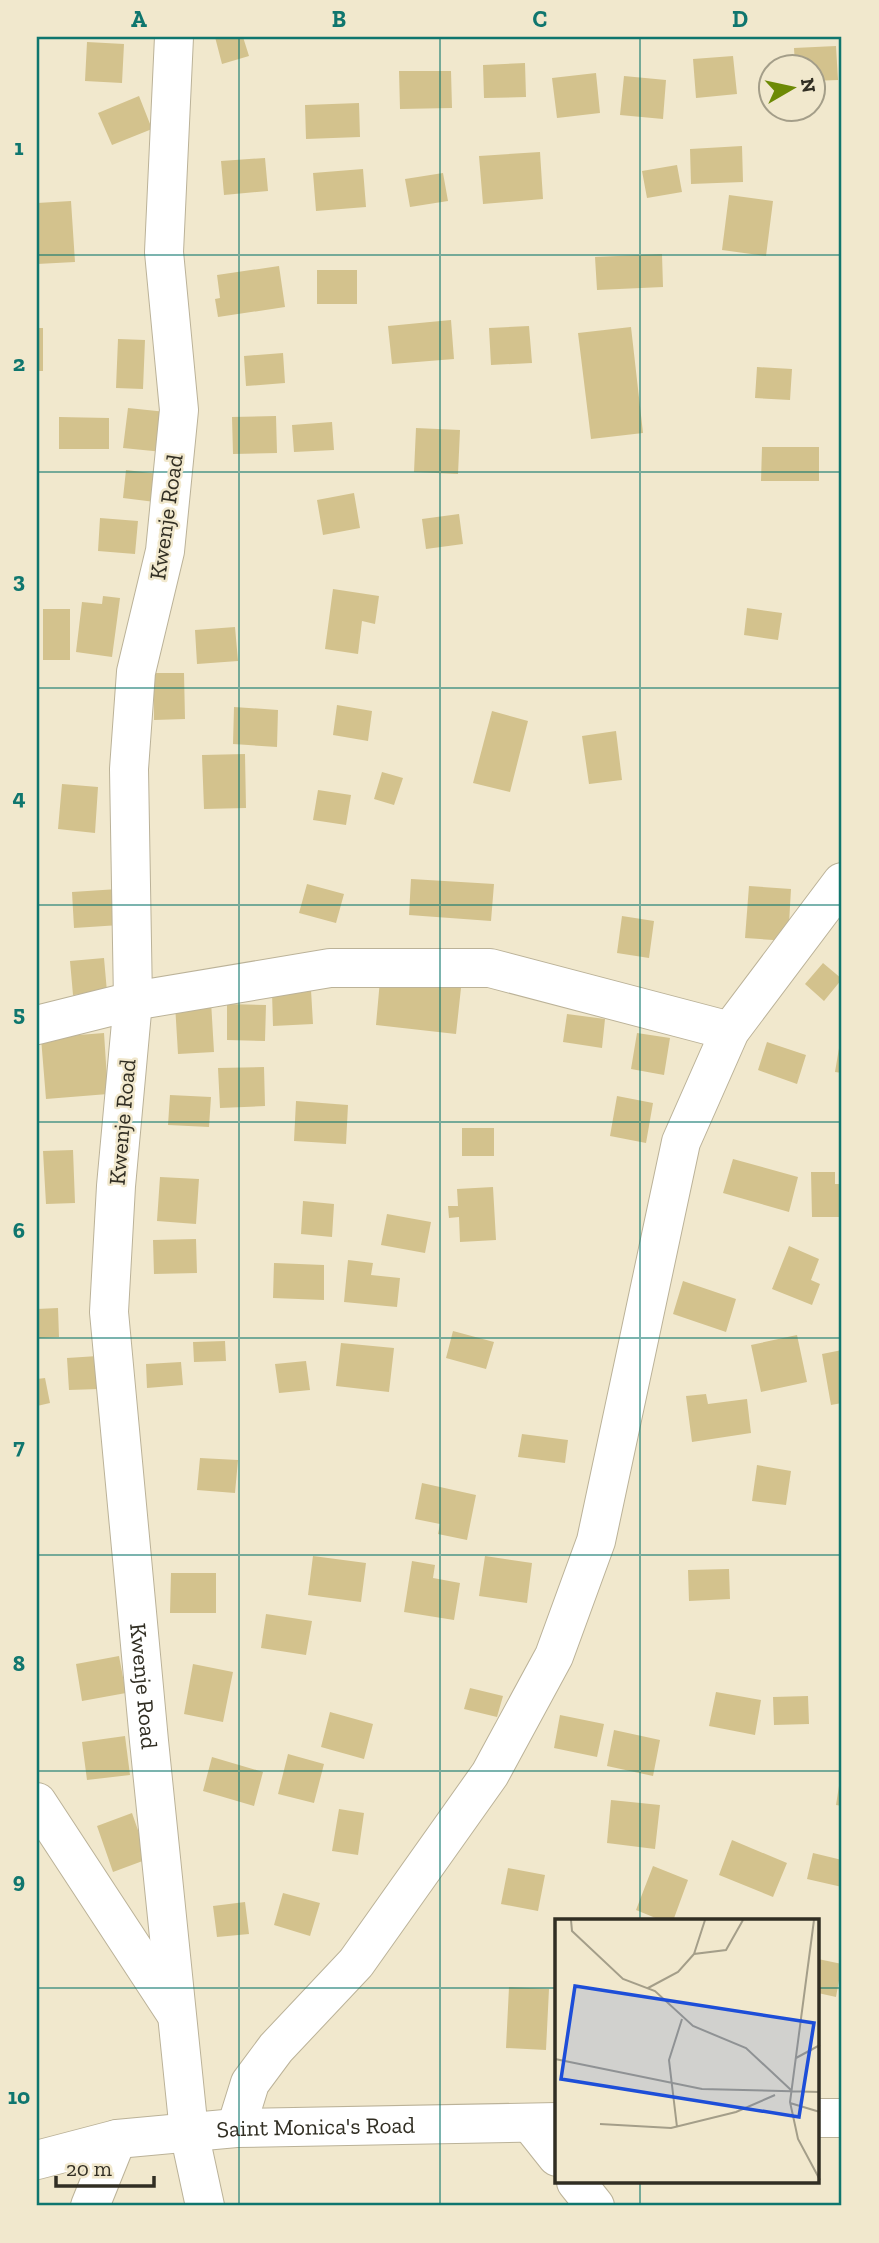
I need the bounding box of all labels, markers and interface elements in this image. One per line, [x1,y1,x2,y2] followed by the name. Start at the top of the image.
[131,5,147,33] text: A
[332,5,346,33] text: B
[533,5,547,33] text: C
[732,5,748,33] text: D
[756,52,826,122] north arrow
[796,76,821,94] text: N
[14,133,24,161] text: 1
[13,349,25,377] text: 2
[143,452,189,582] street label: Kwenje Road
[13,566,25,594] text: 3
[12,783,26,811] text: 4
[13,999,25,1027] text: 5
[103,1057,141,1186] street label: Kwenje Road
[13,1216,25,1244] text: 6
[13,1432,25,1460] text: 7
[124,1622,164,1751] street label: Kwenje Road
[13,1649,25,1677] text: 8
[13,1866,25,1894] text: 9
[555,1919,820,2184] inset map
[8,2082,30,2110] text: 10
[215,2111,416,2144] street label: Saint Monica's Road
[56,2145,154,2189] scale bar
[66,2156,112,2181] text: 20 m

